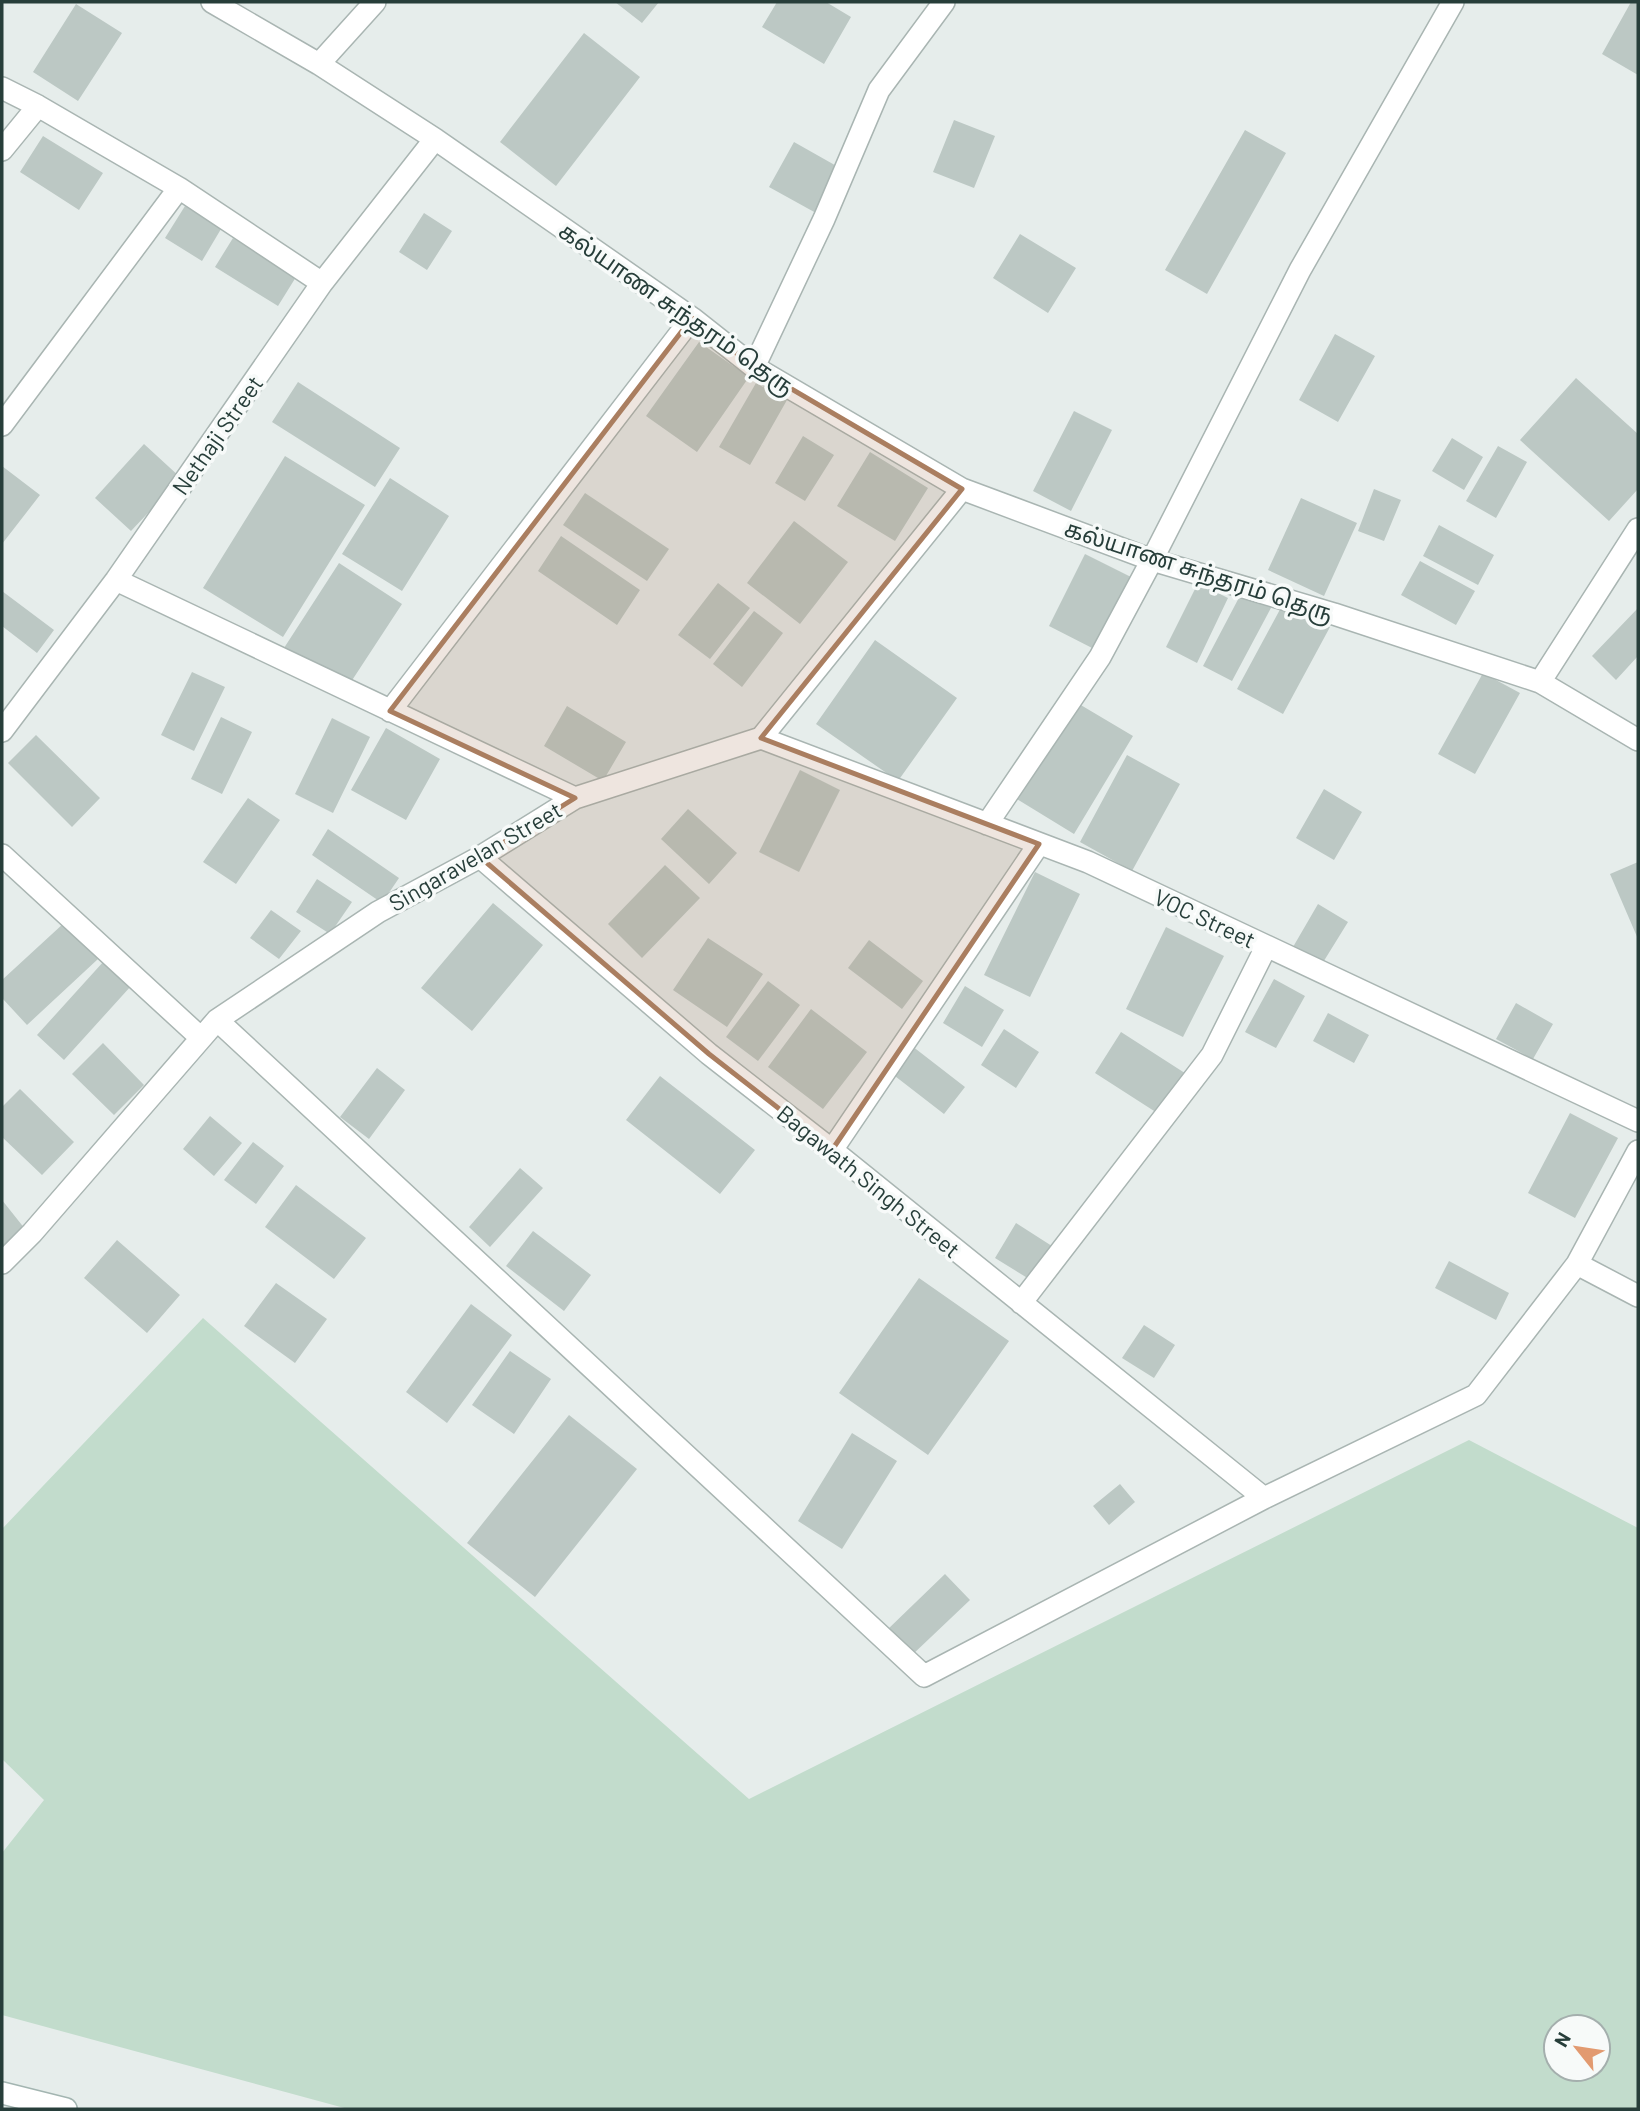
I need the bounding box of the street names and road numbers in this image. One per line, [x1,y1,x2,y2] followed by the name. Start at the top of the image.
[552,216,800,402] street label: கல்யாண சுந்தரம் தெரு
[166,370,268,500] street label: Nethaji Street
[1060,513,1337,630] street label: கல்யாண சுந்தரம் தெரு
[383,795,567,917] street label: Singaravelan Street
[1150,882,1260,954] street label: VOC Street
[772,1099,966,1263] street label: Bagawath Singh Street

